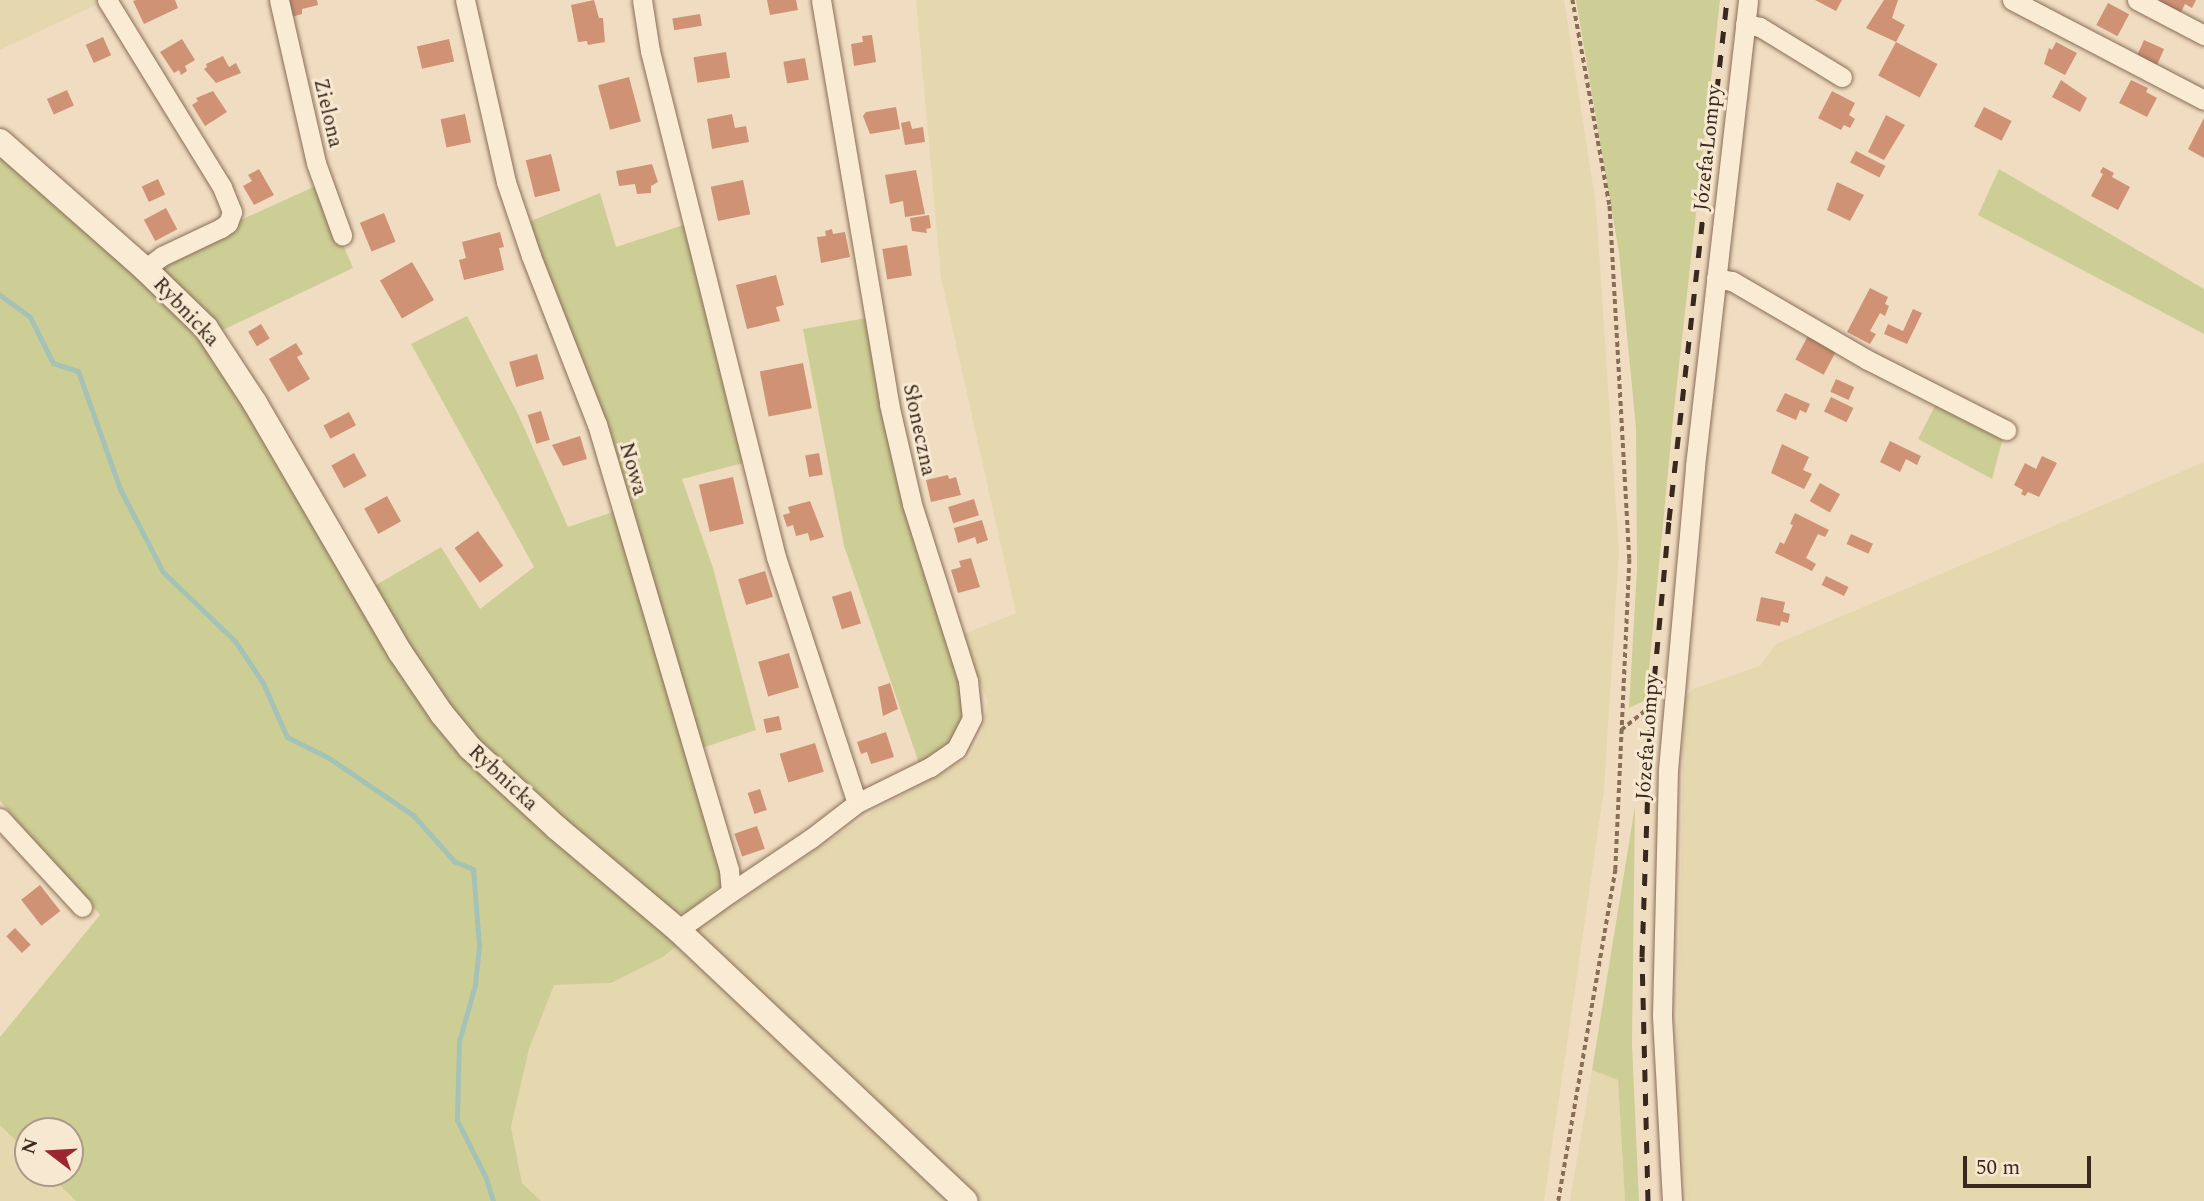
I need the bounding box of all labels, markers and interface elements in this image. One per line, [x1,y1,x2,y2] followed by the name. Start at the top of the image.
[308,76,348,150] street label: Zielona
[1689,84,1727,212] street label: Józefa Lompy
[147,272,225,352] street label: Rybnicka
[897,382,941,478] street label: Słoneczna
[613,439,653,499] street label: Nowa
[1631,673,1665,801] street label: Józefa Lompy
[463,739,543,817] street label: Rybnicka
[14,1117,84,1187] north arrow
[14,1135,46,1158] text: N
[1966,1142,2094,1186] scale bar
[1976,1152,2020,1184] text: 50 m

